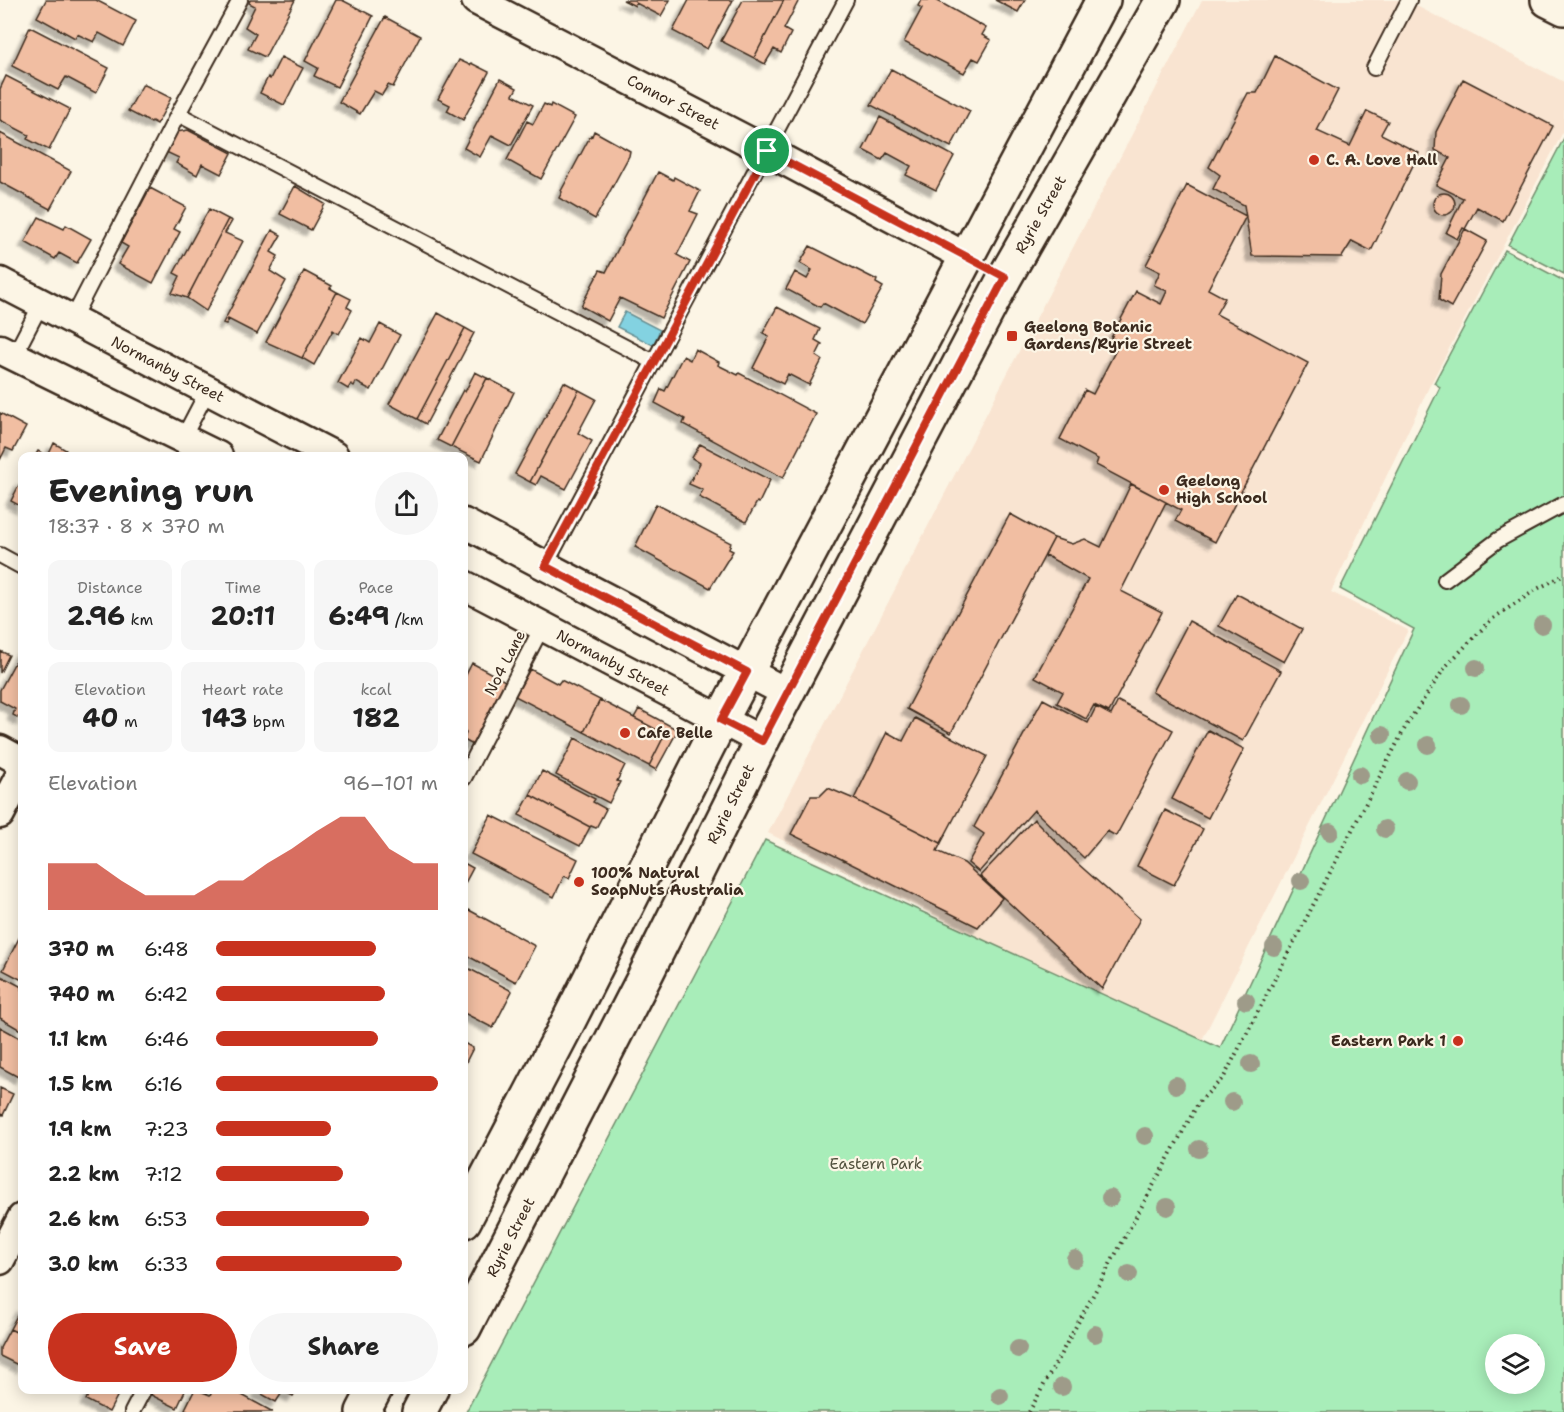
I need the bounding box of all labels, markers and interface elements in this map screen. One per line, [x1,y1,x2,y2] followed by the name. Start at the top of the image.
[623,70,723,135] street label: Connor Street
[741,125,792,176] pin
[750,134,783,167] icon: arrive
[1326,150,1437,170] place label: C. A. Love Hall
[1307,153,1321,167] marker: C. A. Love Hall
[1010,172,1071,257] street label: Ryrie Street
[1024,317,1192,354] place label: Geelong Botanic Gardens/Ryrie Street
[1005,329,1019,343] marker: Geelong Botanic Gardens/Ryrie Street
[108,332,228,407] street label: Normanby Street
[48,468,254,513] text: Evening run
[1176,471,1267,508] place label: Geelong High School
[375,472,438,535] button: share
[1157,483,1171,497] marker: Geelong High School
[48,513,225,539] text: 18:37 · 8 × 370 m
[77,577,143,598] text: Distance
[225,577,261,598] text: Time
[358,577,394,598] text: Pace
[67,598,125,633] text: 2.96
[210,598,276,633] text: 20:11
[328,598,390,633] text: 6:49
[125,609,153,630] text: km
[390,609,424,630] text: /km
[553,625,673,701] street label: Normanby Street
[480,627,530,699] street label: No4 Lane
[74,679,146,700] text: Elevation
[202,679,284,700] text: Heart rate
[360,679,392,700] text: kcal
[82,700,119,735] text: 40
[201,700,247,735] text: 143
[352,700,400,735] text: 182
[119,711,138,732] text: m
[247,711,285,732] text: bpm
[637,723,713,743] place label: Cafe Belle
[618,726,632,740] marker: Cafe Belle
[702,761,759,847] street label: Ryrie Street
[48,770,138,796] text: Elevation
[343,770,438,796] text: 96–101 m
[591,863,744,900] place label: 100% Natural SoapNuts Australia
[572,875,586,889] marker: 100% Natural SoapNuts Australia
[48,936,114,962] text: 370 m
[144,936,189,962] text: 6:48
[48,981,115,1007] text: 740 m
[144,981,188,1007] text: 6:42
[48,1026,107,1052] text: 1.1 km
[144,1026,189,1052] text: 6:46
[1331,1031,1446,1051] place label: Eastern Park 1
[1451,1034,1465,1048] marker: Eastern Park 1
[48,1071,112,1097] text: 1.5 km
[144,1071,183,1097] text: 6:16
[48,1116,111,1142] text: 1.9 km
[144,1116,189,1142] text: 7:23
[830,1154,922,1174] park label: Eastern Park
[48,1161,119,1187] text: 2.2 km
[144,1161,183,1187] text: 7:12
[482,1194,539,1280] street label: Ryrie Street
[48,1206,119,1232] text: 2.6 km
[144,1206,188,1232] text: 6:53
[48,1251,119,1277] text: 3.0 km
[144,1251,189,1277] text: 6:33
[48,1313,237,1382] button: Save
[249,1313,438,1382] button: Share
[1485,1334,1545,1394] map controls
[1485,1334,1545,1394] button: layers

